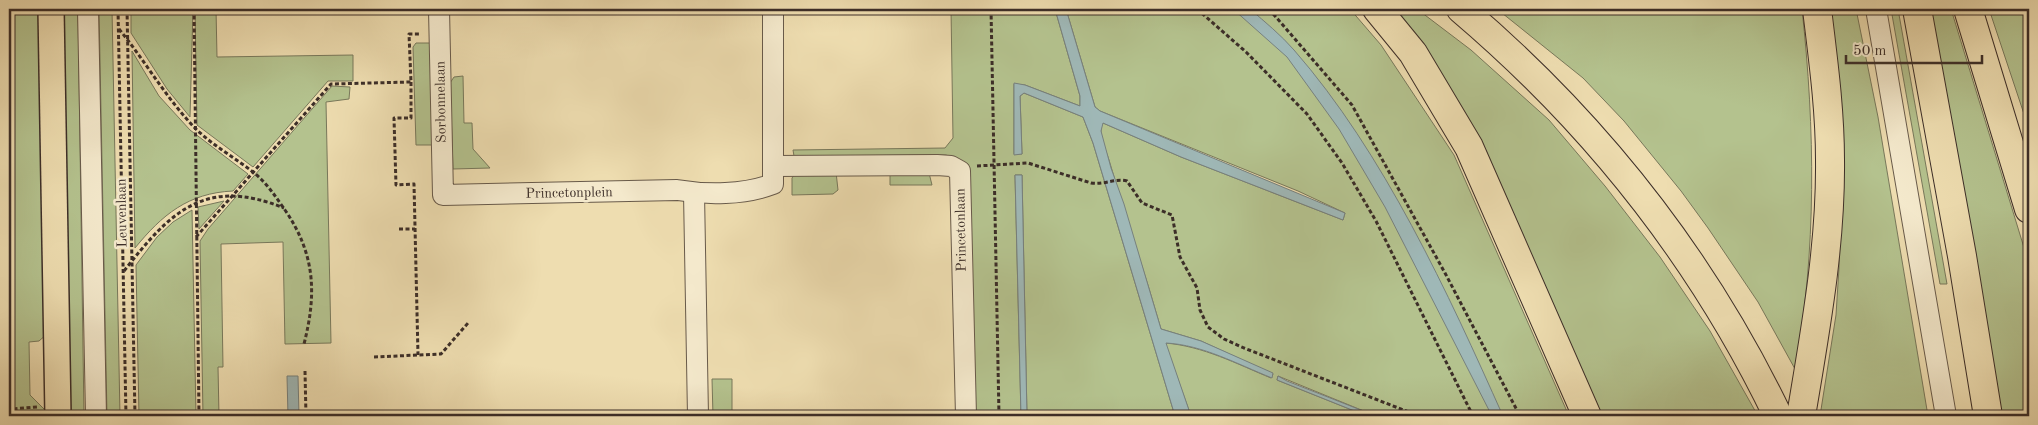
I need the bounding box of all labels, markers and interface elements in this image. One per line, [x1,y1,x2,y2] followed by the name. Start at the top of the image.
[1846,32,1982,64] scale bar
[1853,44,1887,59] text: 50 m
[433,60,449,143] street label: Sorbonnelaan
[114,178,130,248] street label: Leuvenlaan
[525,185,613,201] street label: Princetonplein
[953,188,969,272] street label: Princetonlaan

